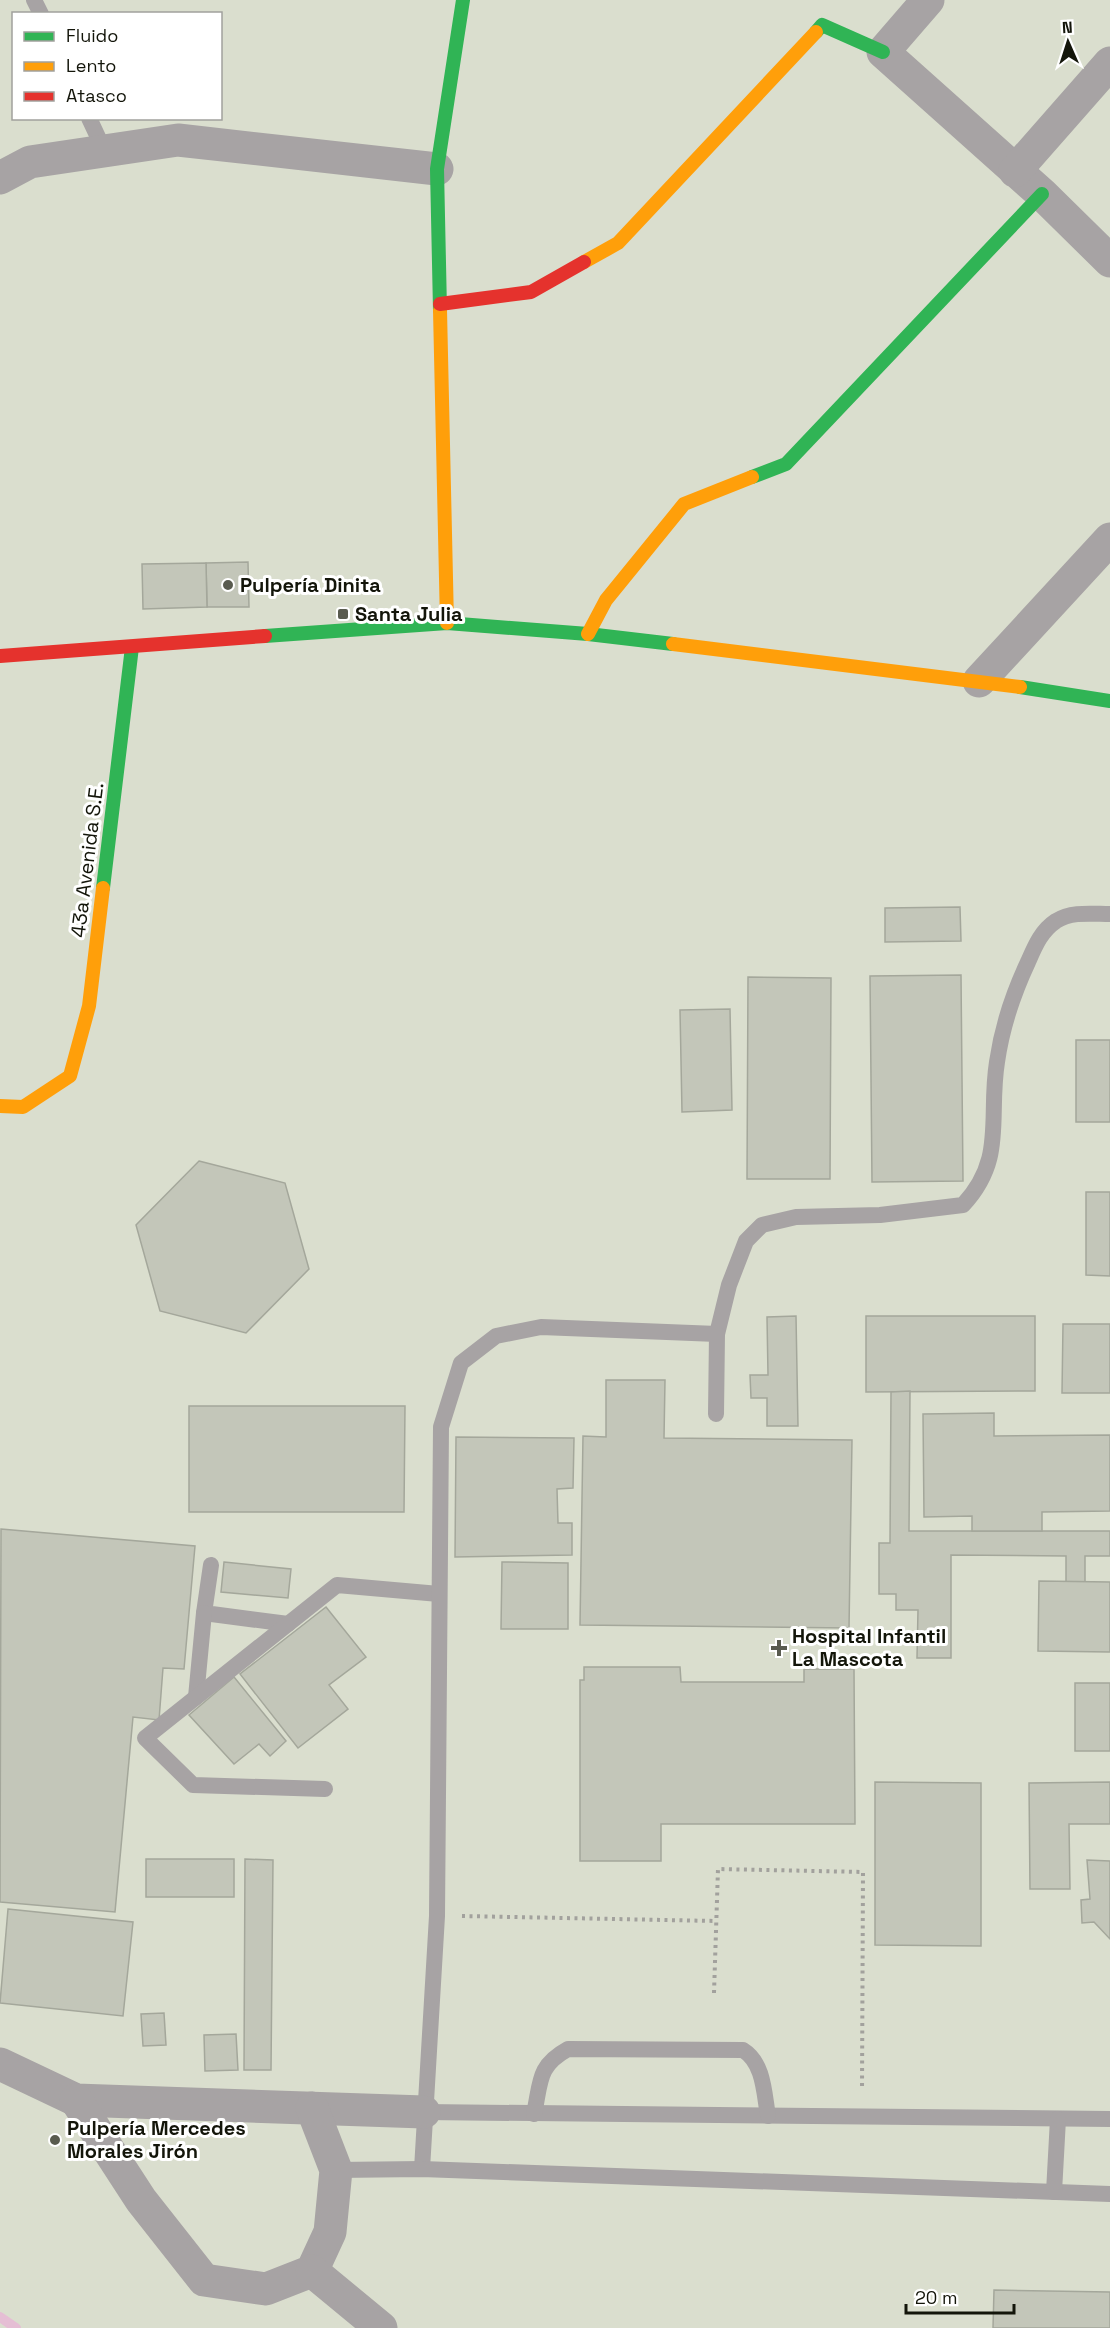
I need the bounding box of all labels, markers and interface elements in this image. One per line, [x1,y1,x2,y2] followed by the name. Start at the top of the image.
[12,12,222,120] legend
[1038,12,1098,72] north arrow
[1061,17,1073,38] text: N
[66,24,118,47] text: Fluido
[66,54,116,77] text: Lento
[66,84,127,107] text: Atasco
[240,572,381,598] place label: Pulpería Dinita
[221,578,235,592] marker: Pulpería Dinita
[355,601,463,627] place label: Santa Julia
[336,607,350,621] marker: Santa Julia
[65,781,109,939] street label: 43a Avenida S.E.
[792,1623,946,1672] place label: Hospital Infantil La Mascota
[770,1639,788,1657] marker: Hospital Infantil La Mascota
[67,2115,246,2164] place label: Pulpería Mercedes Morales Jirón
[48,2133,62,2147] marker: Pulpería Mercedes Morales Jirón
[906,2277,1014,2315] scale bar
[915,2286,958,2309] text: 20 m

